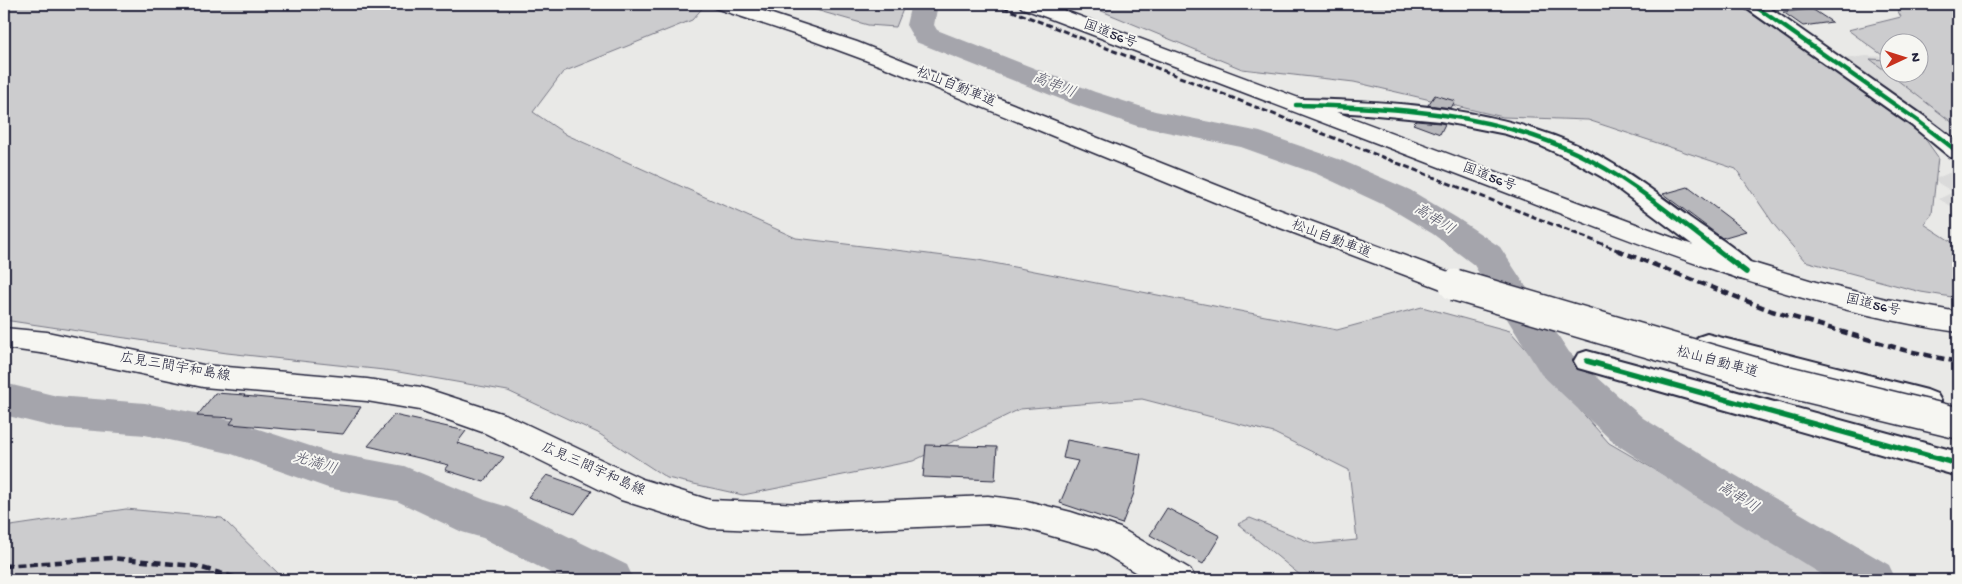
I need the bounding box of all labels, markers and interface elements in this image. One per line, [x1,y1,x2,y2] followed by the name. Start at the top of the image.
[1081,17,1139,53] street label: 国道56号
[1880,32,1930,82] north arrow
[1906,52,1923,62] text: N
[914,64,998,112] street label: 松山自動車道
[1030,68,1079,103] water label: 高串川
[1460,160,1518,196] street label: 国道56号
[1410,200,1458,240] water label: 高串川
[1289,217,1373,263] street label: 松山自動車道
[1844,291,1902,321] street label: 国道56号
[1674,344,1760,382] street label: 松山自動車道
[118,350,232,386] street label: 広見三間宇和島線
[538,439,648,501] street label: 広見三間宇和島線
[291,448,339,479] water label: 光満川
[1714,478,1762,518] water label: 高串川

